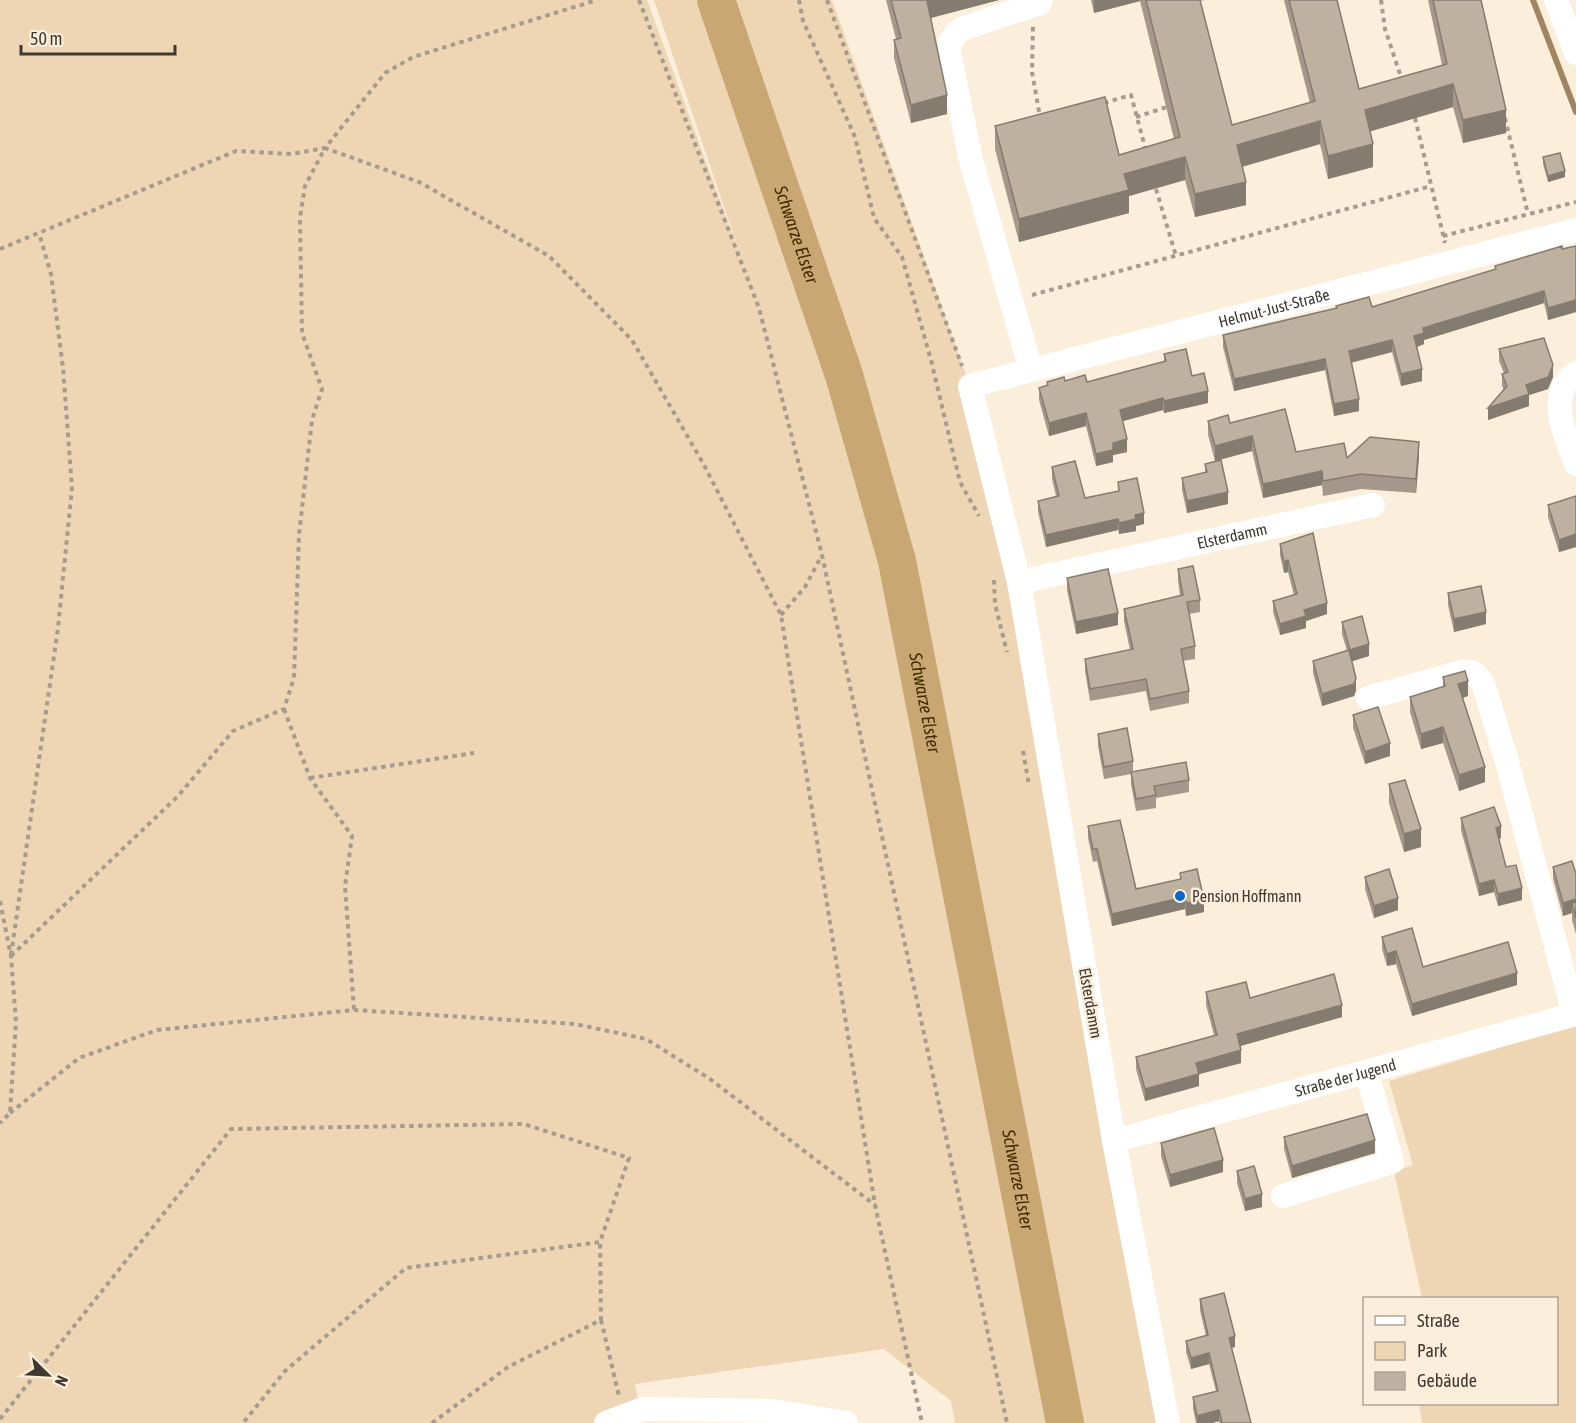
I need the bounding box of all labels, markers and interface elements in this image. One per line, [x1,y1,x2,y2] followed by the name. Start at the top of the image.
[21,18,176,56] scale bar
[30,28,62,49] text: 50 m
[770,182,823,287] water label: Schwarze Elster
[1217,285,1331,331] street label: Helmut-Just-Straße
[1195,519,1269,552] street label: Elsterdamm
[905,650,945,755] water label: Schwarze Elster
[1192,887,1301,905] place label: Pension Hoffmann
[1173,889,1187,903] marker: Pension Hoffmann
[1076,966,1106,1040] street label: Elsterdamm
[1293,1055,1398,1100] street label: Straße der Jugend
[998,1127,1038,1232] water label: Schwarze Elster
[1363,1297,1558,1405] legend
[1417,1310,1460,1331] text: Straße
[1417,1340,1447,1361] text: Park
[18,1345,78,1405] north arrow
[1417,1370,1477,1391] text: Gebäude
[52,1373,72,1389] text: N

